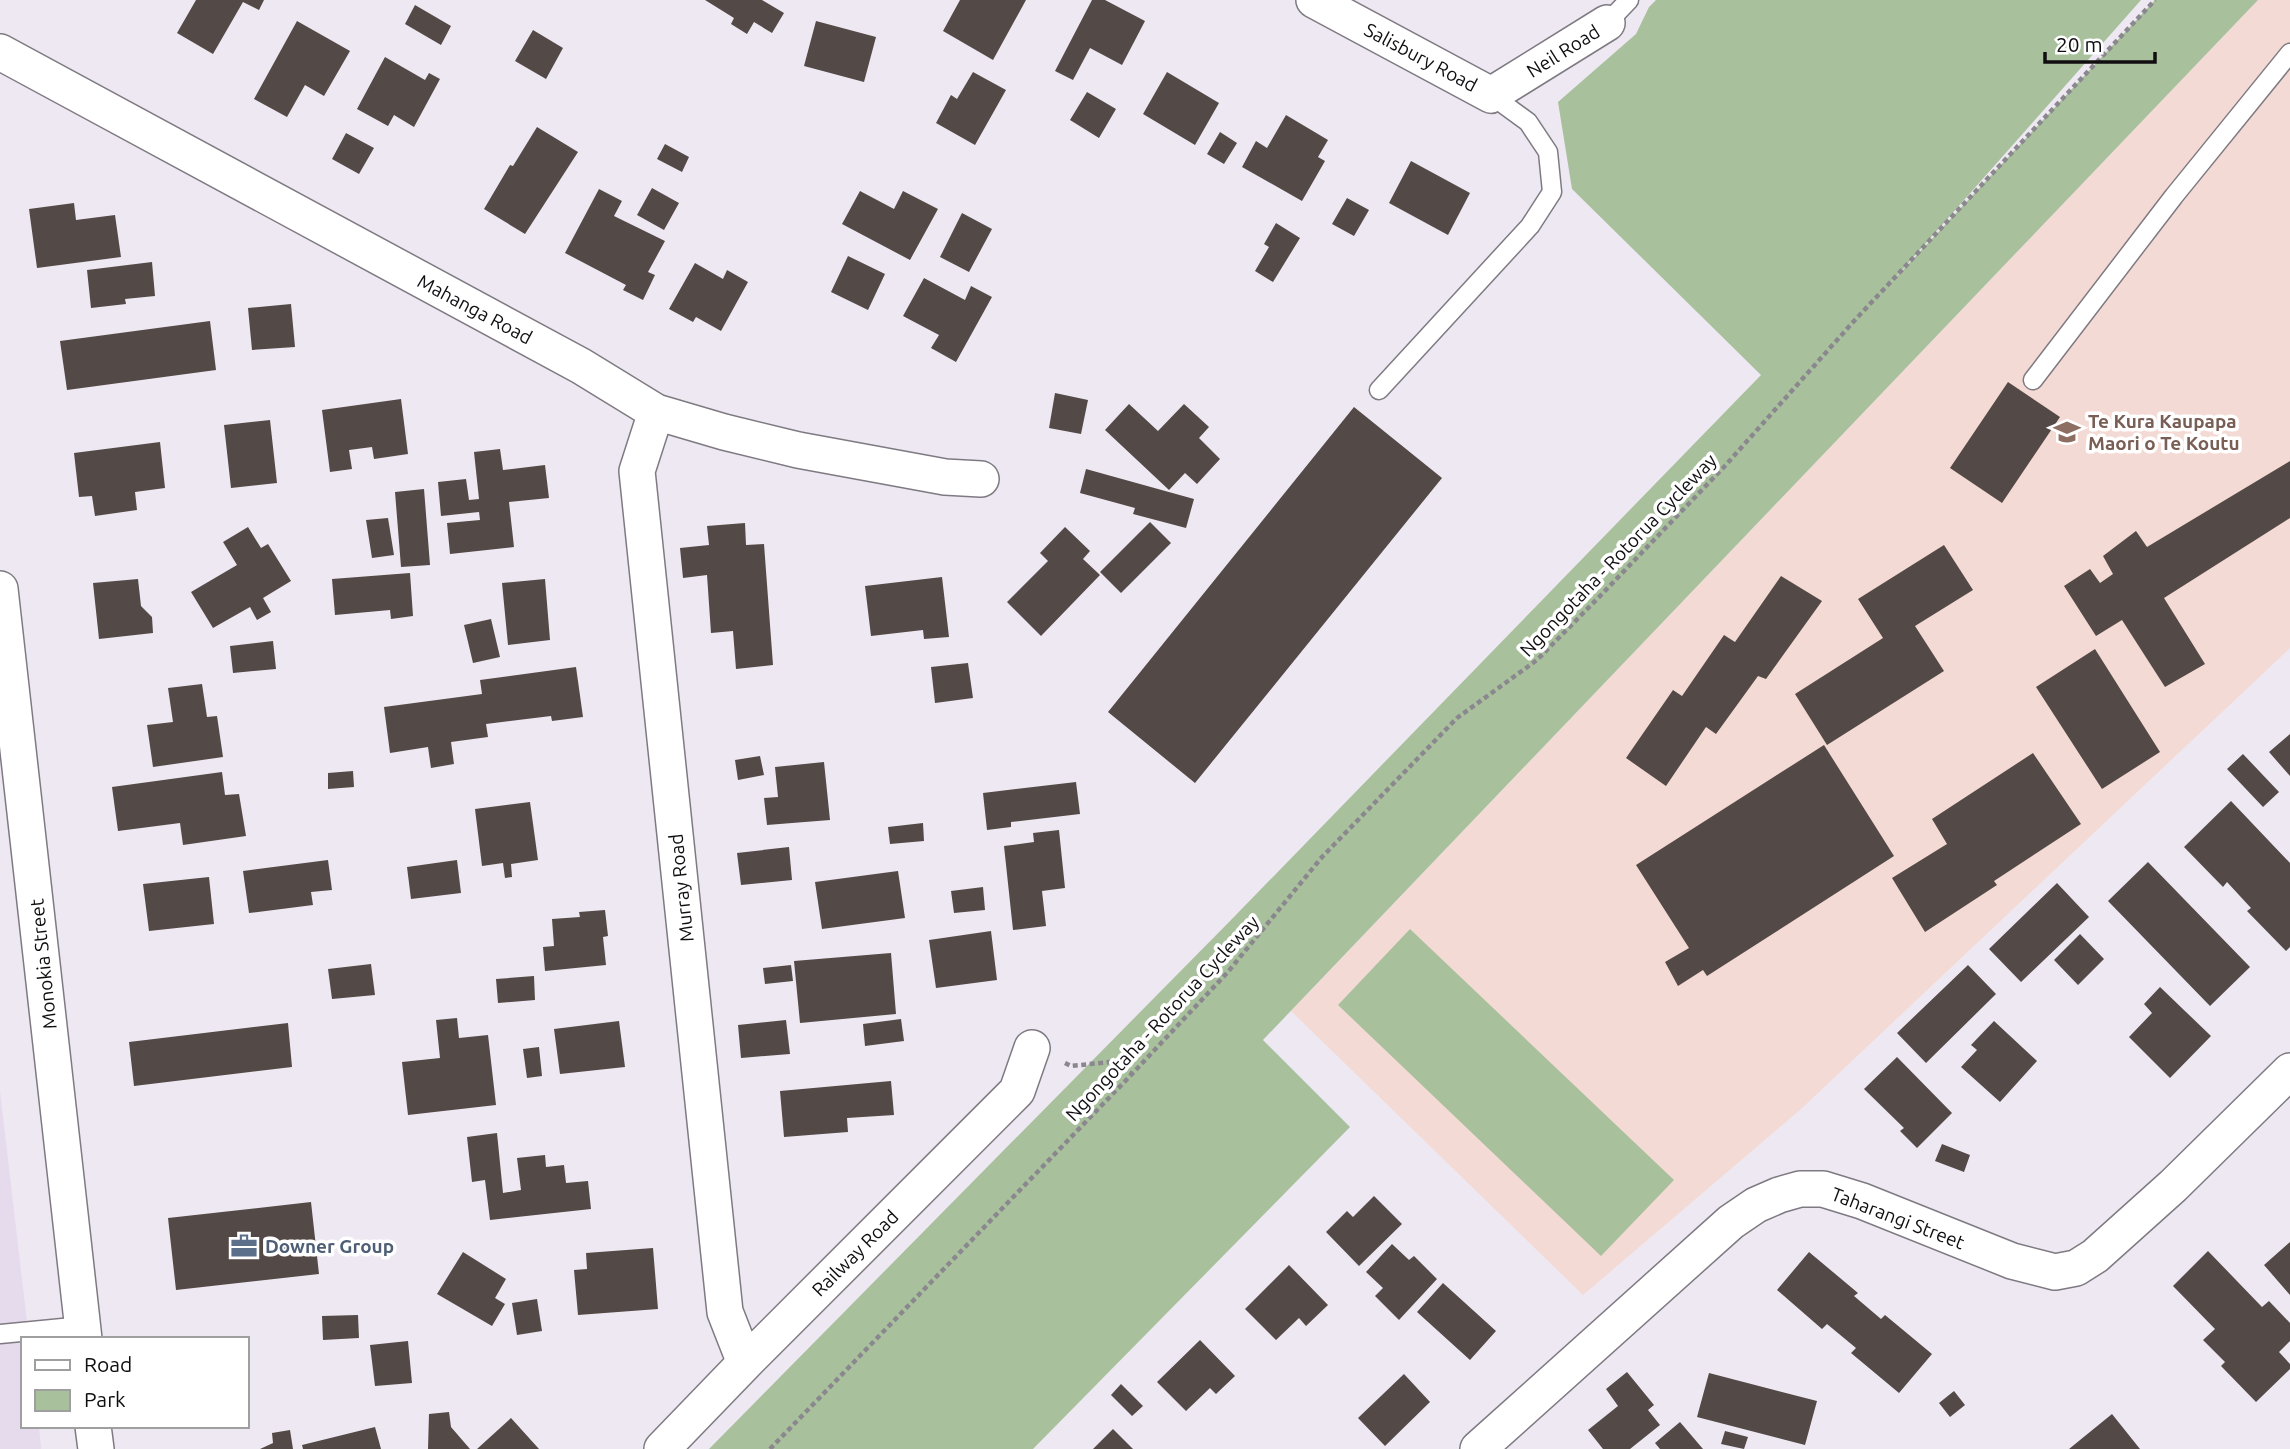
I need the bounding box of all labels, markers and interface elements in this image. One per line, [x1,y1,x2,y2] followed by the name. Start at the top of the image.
[1361,18,1481,96] street label: Salisbury Road
[1522,20,1604,82] street label: Neil Road
[2045,21,2155,65] scale bar
[2056,32,2103,56] text: 20 m
[414,270,536,348] street label: Mahanga Road
[2088,410,2240,454] place label: Te Kura Kaupapa Maori o Te Koutu
[2052,417,2082,447] school or university icon: Te Kura Kaupapa Maori o Te Koutu
[1515,449,1721,661] street label: Ngongotaha - Rotorua Cycleway
[664,833,698,943] street label: Murray Road
[25,897,61,1030] street label: Monokia Street
[1061,911,1263,1125] street label: Ngongotaha - Rotorua Cycleway
[1828,1182,1968,1254] street label: Taharangi Street
[807,1205,903,1301] street label: Railway Road
[229,1231,259,1261] office icon: Downer Group
[265,1235,394,1257] place label: Downer Group
[21,1337,248,1428] legend
[84,1352,132,1376] text: Road
[84,1387,126,1411] text: Park

